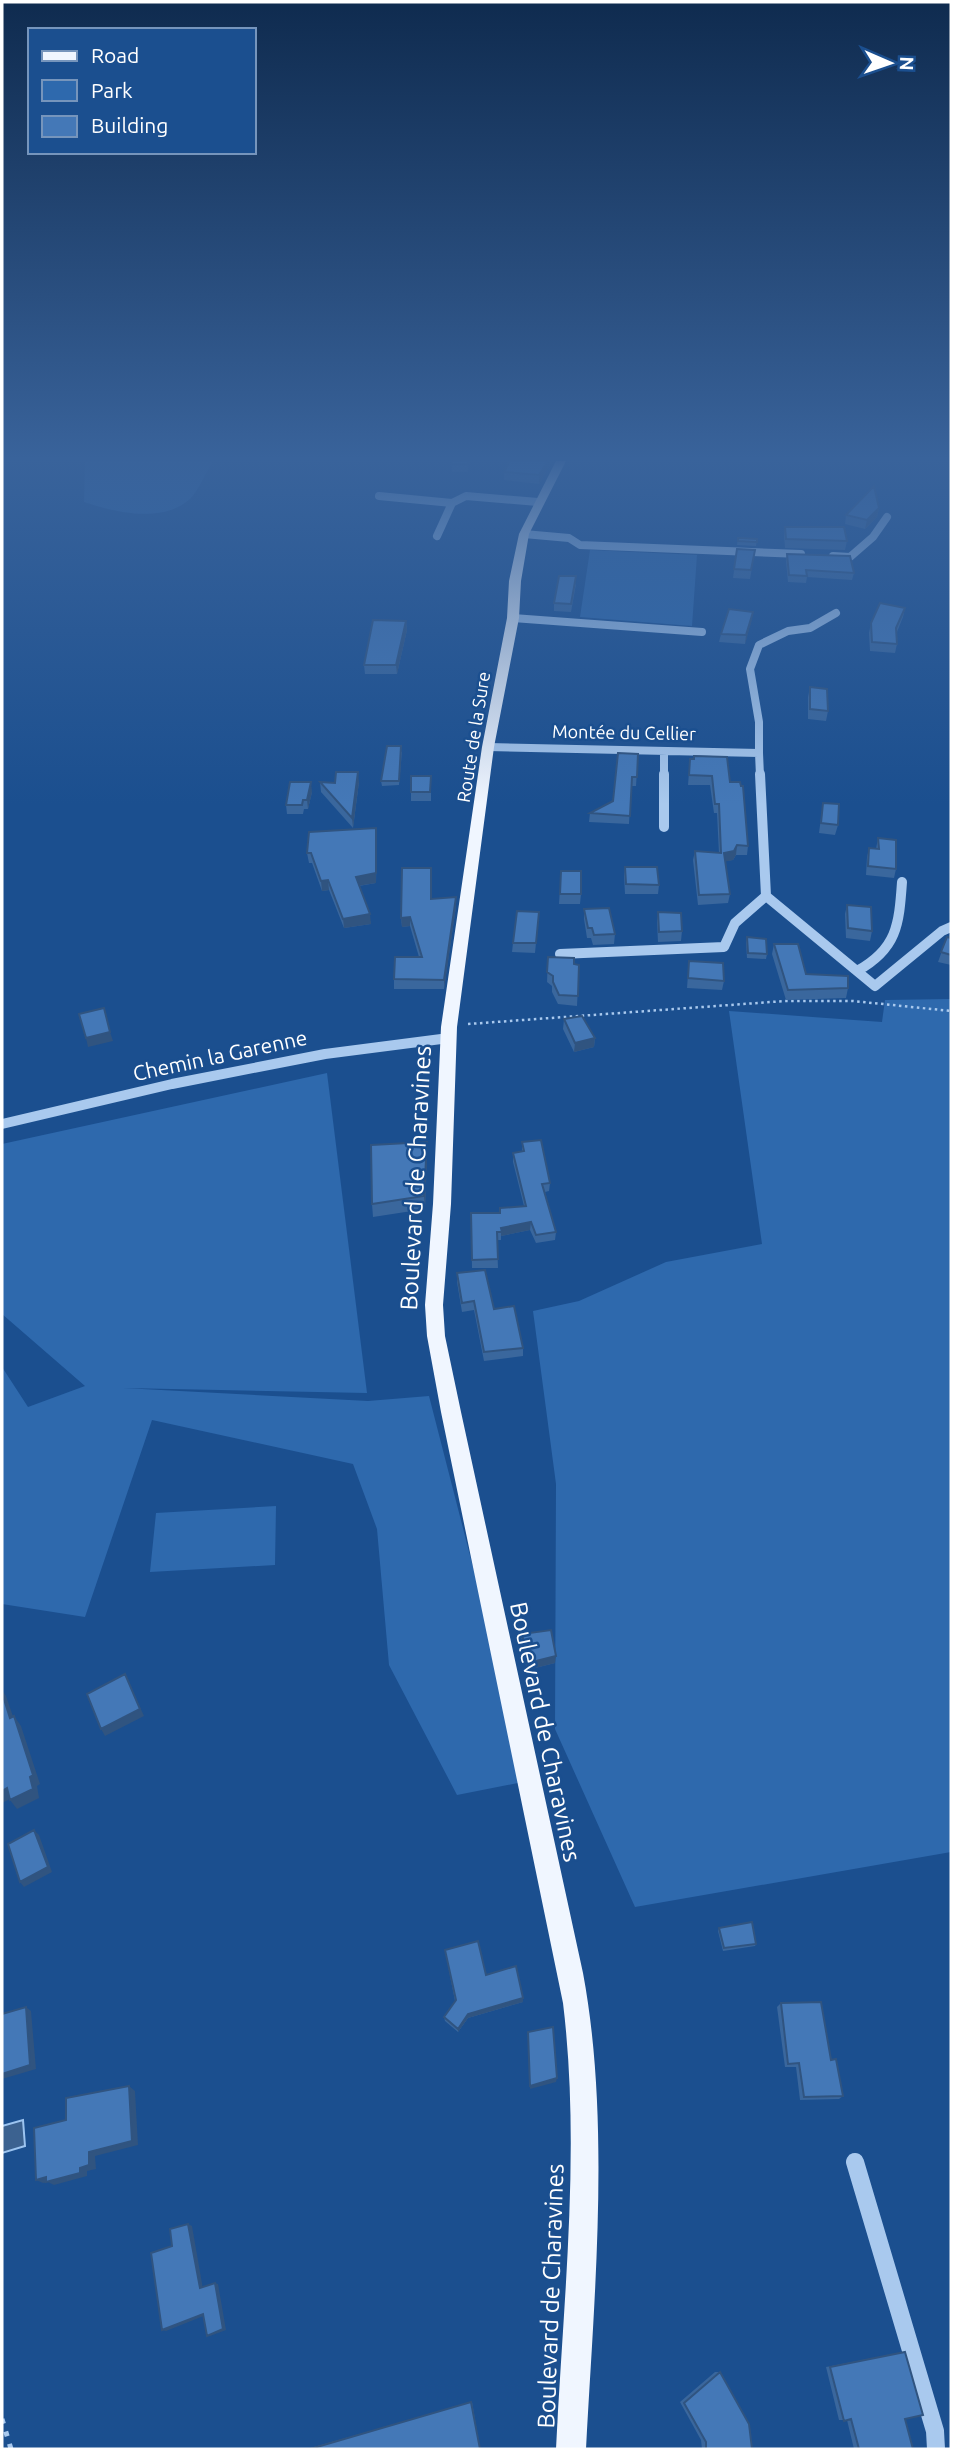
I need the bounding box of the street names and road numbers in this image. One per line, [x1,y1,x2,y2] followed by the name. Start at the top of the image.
[453,670,493,804] street label: Route de la Sure
[552,721,696,743] street label: Montée du Cellier
[131,1025,309,1085] street label: Chemin la Garenne
[395,1045,436,1311] street label: Boulevard de Charavines
[505,1599,586,1864] street label: Boulevard de Charavines
[532,2163,569,2429] street label: Boulevard de Charavines

